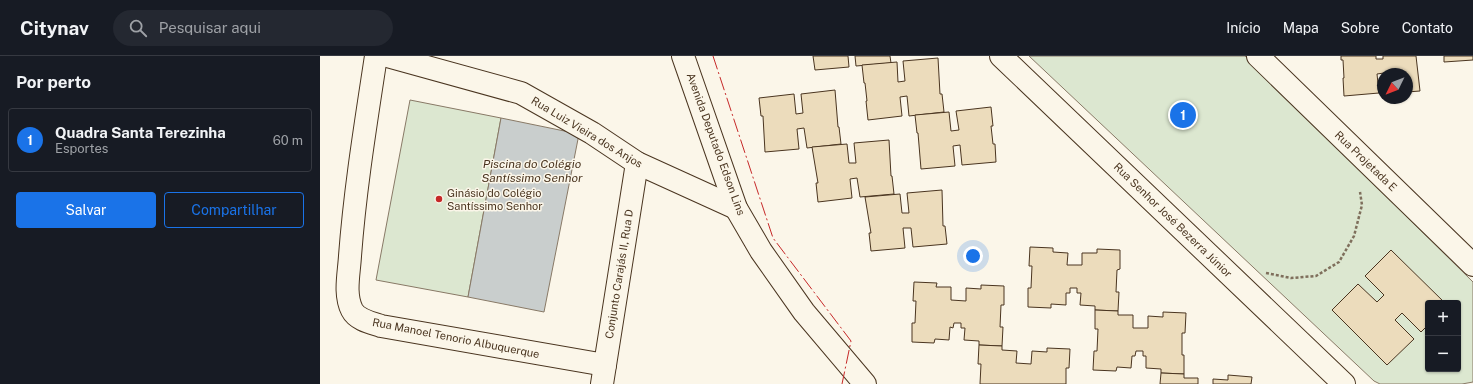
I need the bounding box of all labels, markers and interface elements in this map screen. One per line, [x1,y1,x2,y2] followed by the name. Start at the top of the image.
[113,10,393,46] search box
[20,17,89,39] text: Citynav
[127,17,149,39] icon: search
[159,19,261,36] text: Pesquisar aqui
[1226,20,1261,36] text: Início
[1283,20,1319,36] text: Mapa
[1341,20,1380,36] text: Sobre
[1402,20,1453,36] text: Contato
[1377,68,1413,104] north arrow
[685,71,748,217] street label: Avenida Deputado Edson Lins
[16,72,91,92] text: Por perto
[529,94,645,170] street label: Rua Luiz Vieira dos Anjos
[1170,100,1196,130] pin: 1
[55,124,226,141] text: Quadra Santa Terezinha
[1333,128,1400,194] street label: Rua Projetada E
[27,133,33,148] text: 1
[273,133,303,148] text: 60 m
[55,141,108,156] text: Esportes
[482,157,583,185] water label: Piscina do Colégio Santíssimo Senhor
[1112,160,1234,280] street label: Rua Senhor José Bezerra Júnior
[447,187,543,212] place label: Ginásio do Colégio Santíssimo Senhor
[16,192,156,228] button: Salvar
[164,192,304,228] button: Compartilhar
[434,194,444,204] marker: Ginásio do Colégio Santíssimo Senhor
[603,208,635,340] street label: Conjunto Carajás II, Rua D
[963,246,983,266] your location
[1425,300,1461,372] map controls
[1425,300,1461,336] button: +
[371,316,541,360] street label: Rua Manoel Tenorio Albuquerque
[1425,336,1461,372] button: −

